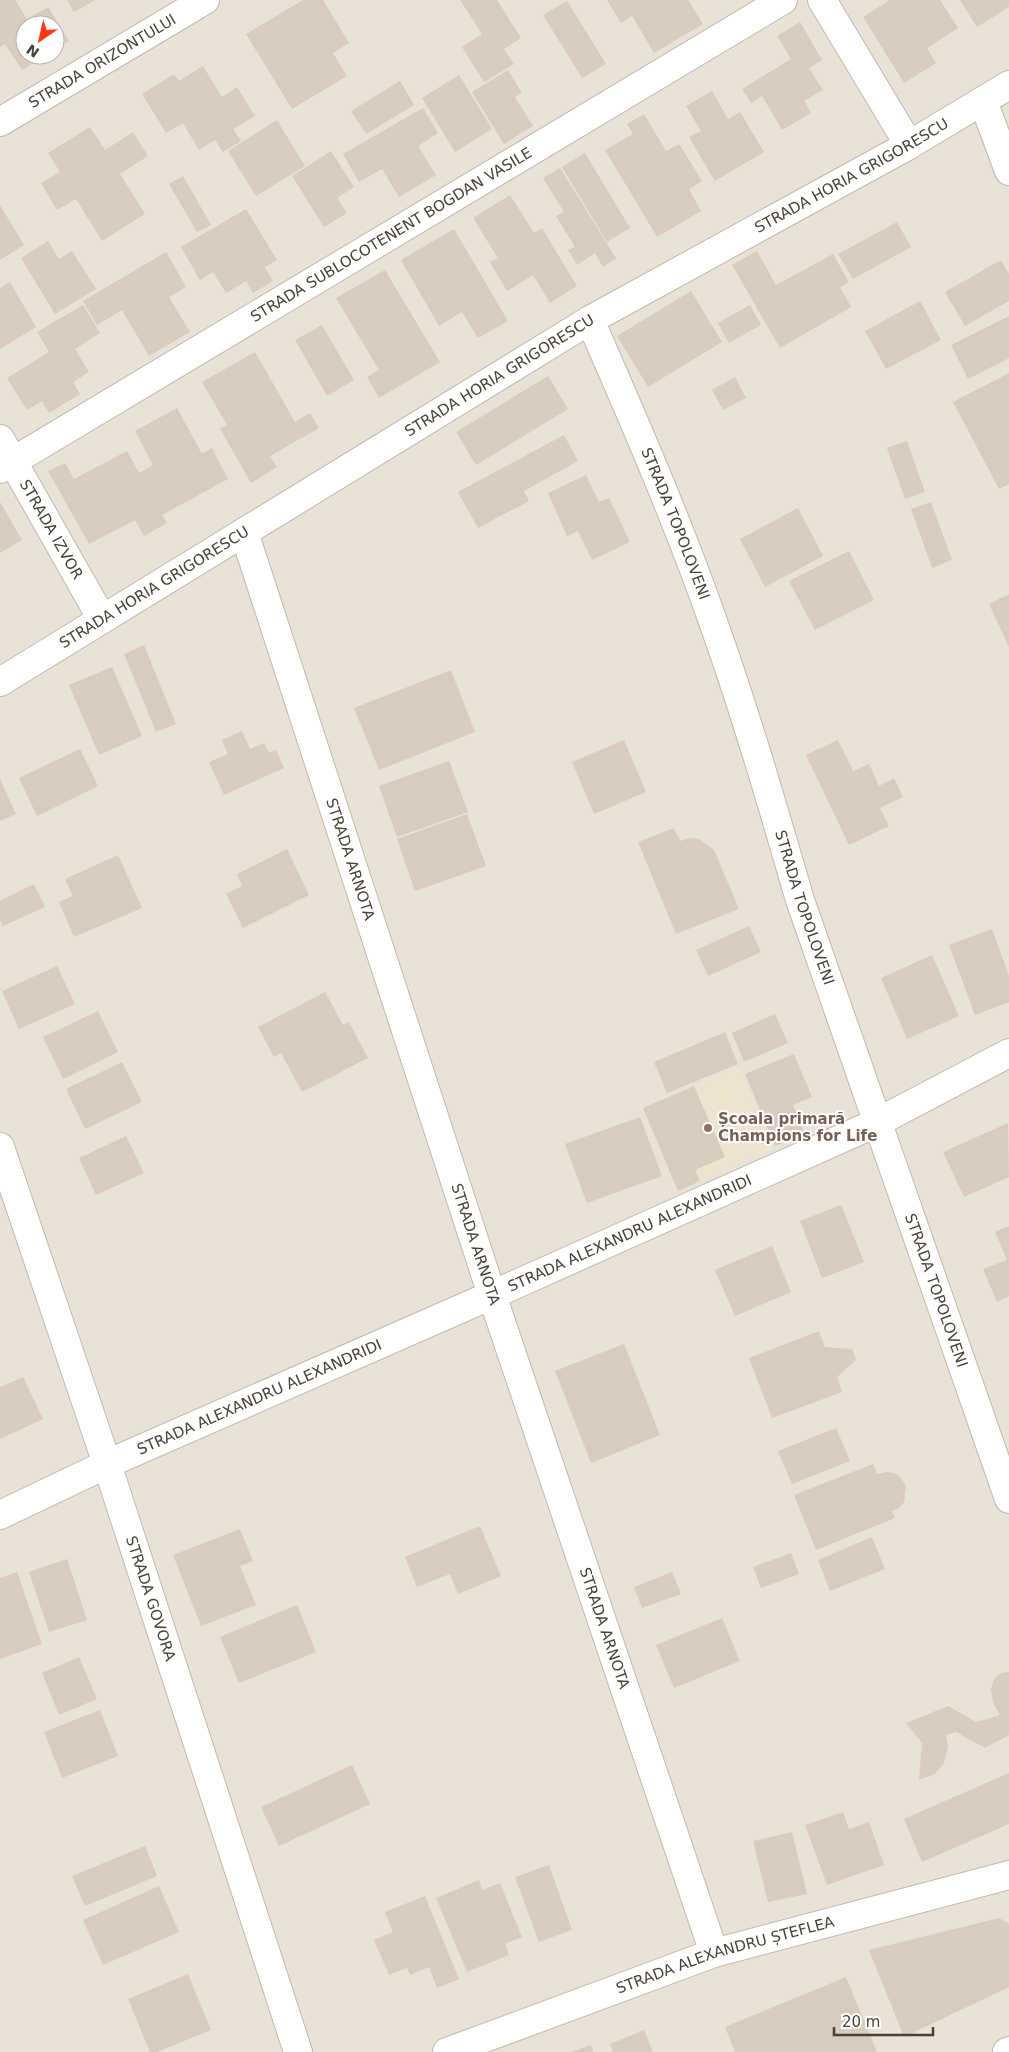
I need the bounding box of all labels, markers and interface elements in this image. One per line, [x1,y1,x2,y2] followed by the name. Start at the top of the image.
[25,10,179,112] street label: STRADA ORIZONTULUI
[15,15,65,65] north arrow
[752,114,952,237] street label: STRADA HORIA GRIGORESCU
[247,143,535,326] street label: STRADA SUBLOCOTENENT BOGDAN VASILE
[401,311,598,440] street label: STRADA HORIA GRIGORESCU
[637,445,713,602] street label: STRADA TOPOLOVENI
[16,476,87,583] street label: STRADA IZVOR
[56,522,252,652] street label: STRADA HORIA GRIGORESCU
[322,796,379,923] street label: STRADA ARNOTA
[771,828,838,987] street label: STRADA TOPOLOVENI
[718,1110,877,1145] place label: Școala primară Champions for Life
[702,1122,714,1134] marker: Școala primară Champions for Life
[505,1171,754,1296] street label: STRADA ALEXANDRU ALEXANDRIDI
[447,1181,504,1308] street label: STRADA ARNOTA
[901,1211,971,1370] street label: STRADA TOPOLOVENI
[134,1336,384,1459] street label: STRADA ALEXANDRU ALEXANDRIDI
[122,1534,180,1664] street label: STRADA GOVORA
[576,1565,634,1692] street label: STRADA ARNOTA
[614,1912,837,1997] street label: STRADA ALEXANDRU ȘTEFLEA
[834,2004,933,2036] scale bar
[842,2013,880,2031] text: 20 m

